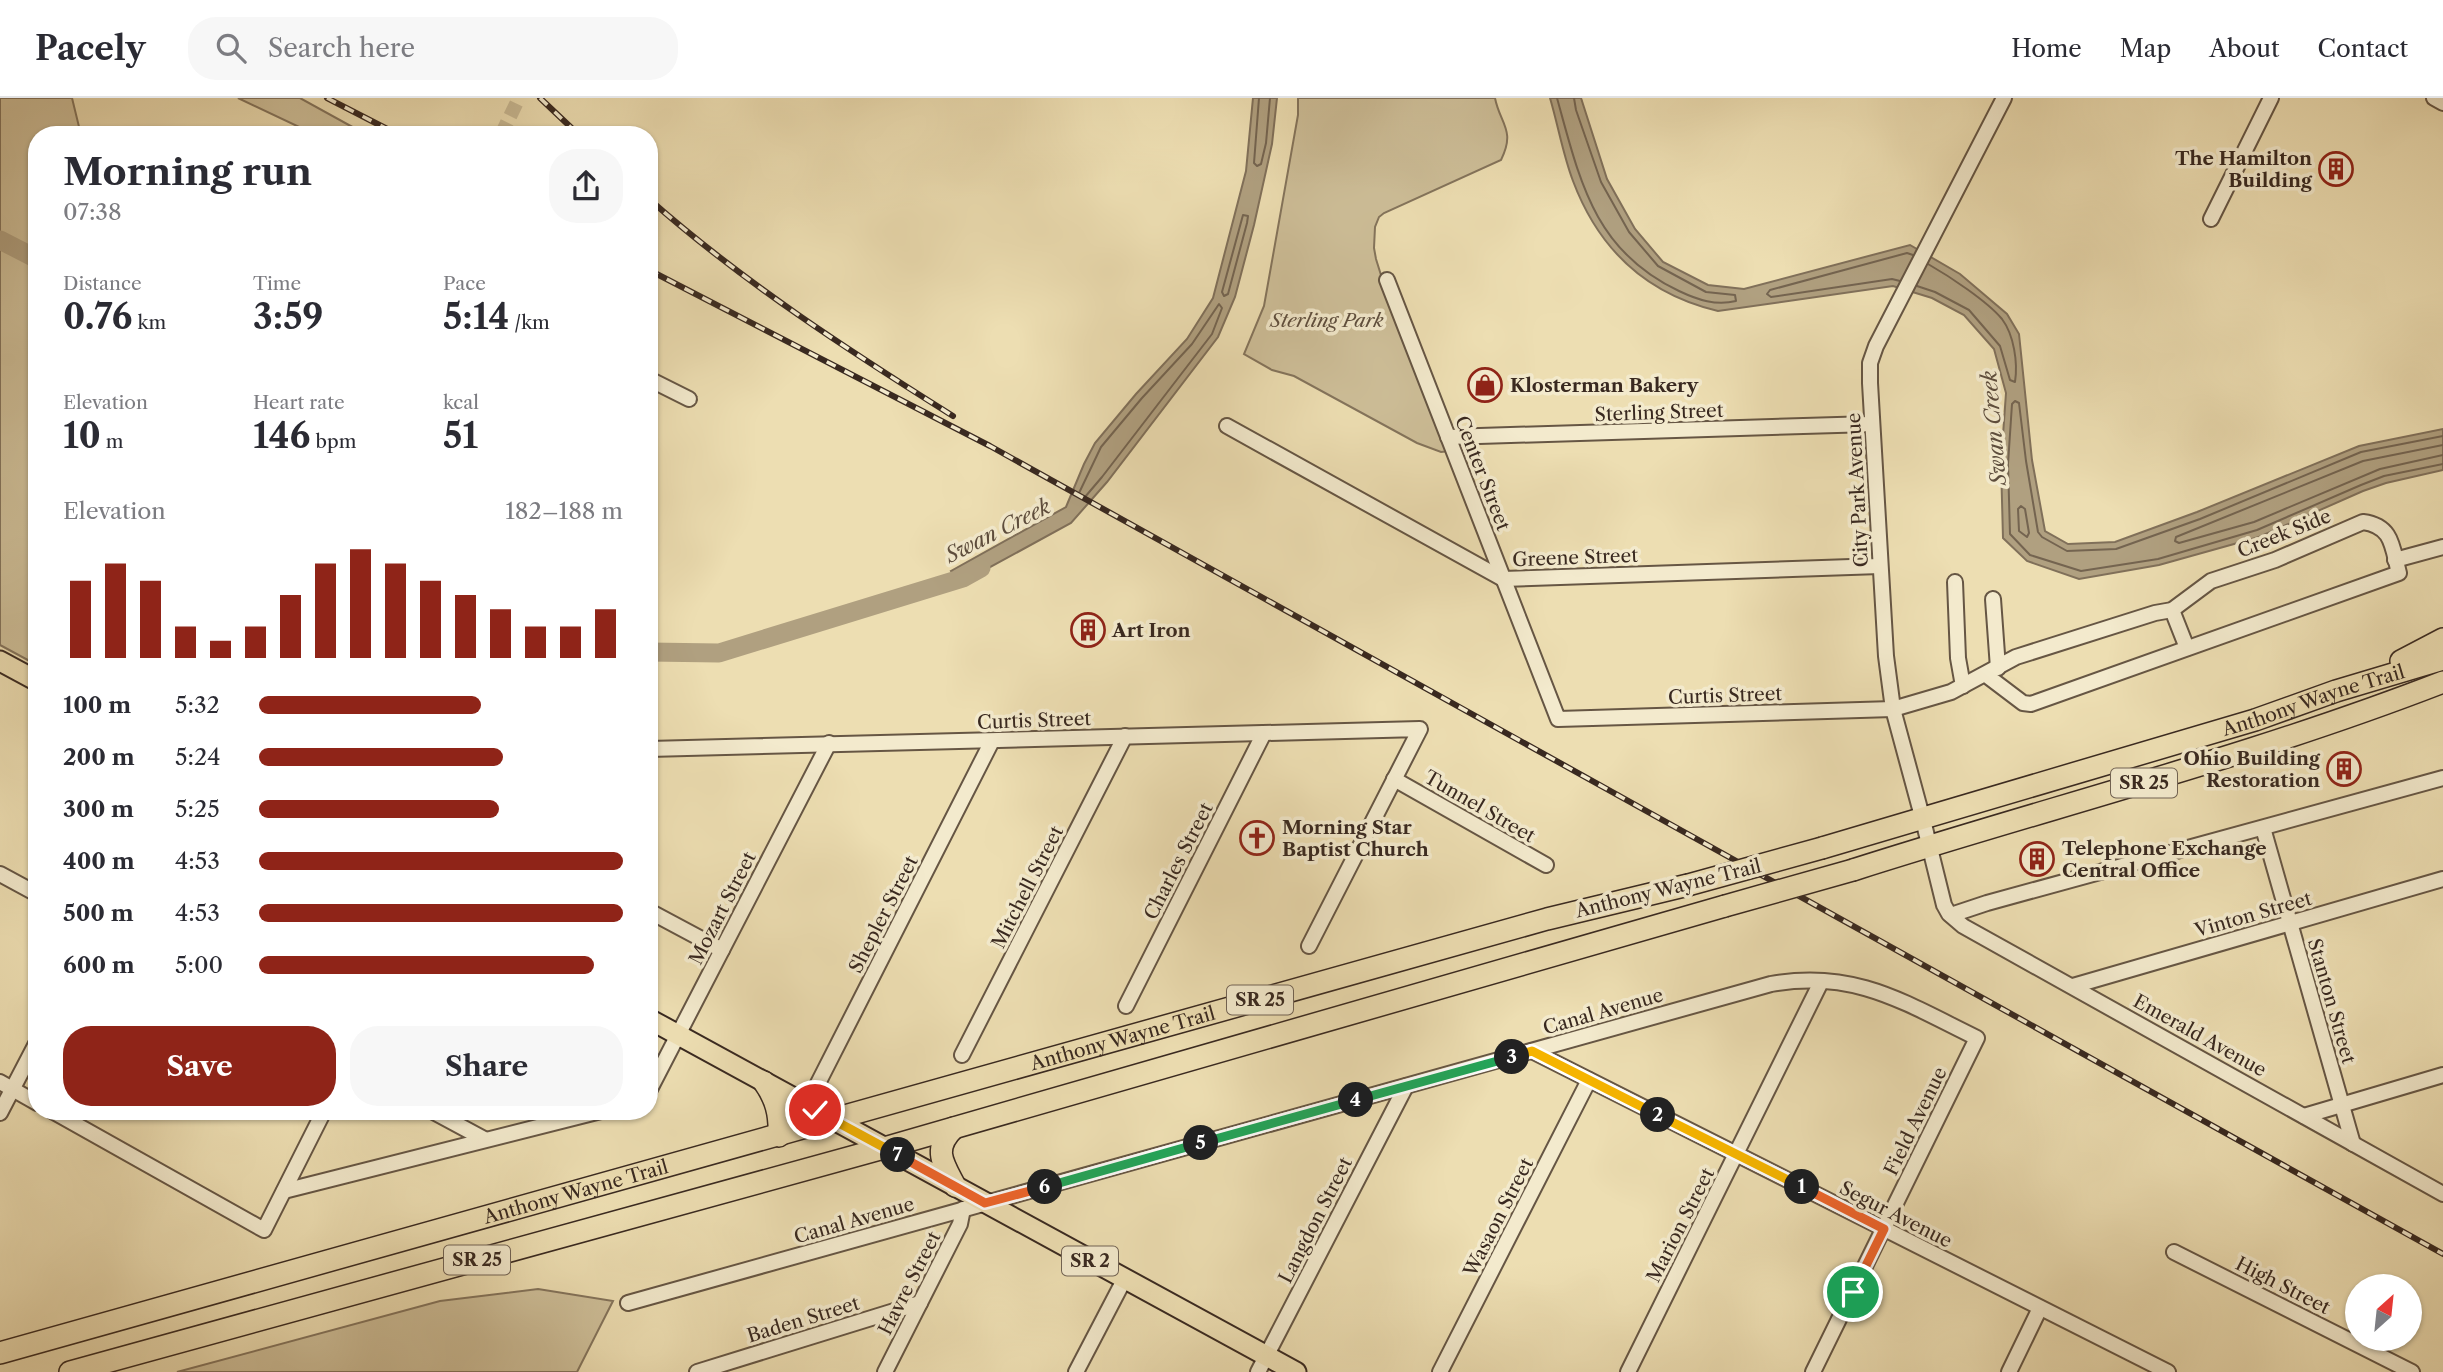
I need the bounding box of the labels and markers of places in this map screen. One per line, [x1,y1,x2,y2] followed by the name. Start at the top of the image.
[2175,147,2313,192] place label: The Hamilton Building
[2317,150,2355,188] building icon: The Hamilton Building
[1466,366,1504,404] shop icon: Klosterman Bakery
[1510,374,1699,397] place label: Klosterman Bakery
[1069,611,1107,649] building icon: Art Iron
[1111,619,1191,642] place label: Art Iron
[2184,747,2321,792] place label: Ohio Building Restoration
[2325,750,2363,788] building icon: Ohio Building Restoration
[1282,816,1429,861] place label: Morning Star Baptist Church
[1238,819,1276,857] church icon: Morning Star Baptist Church
[2062,837,2267,882] place label: Telephone Exchange Central Office
[2018,840,2056,878] building icon: Telephone Exchange Central Office
[1494,1040,1530,1074] pin: 3
[785,1080,845,1140] pin
[1338,1082,1374,1118] pin: 4
[1640,1098,1676,1132] pin: 2
[1184,1126,1218,1160] pin: 5
[880,1138,916,1172] pin: 7
[1028,1170,1062,1204] pin: 6
[1784,1170,1820,1204] pin: 1
[1823,1262,1883,1322] pin

